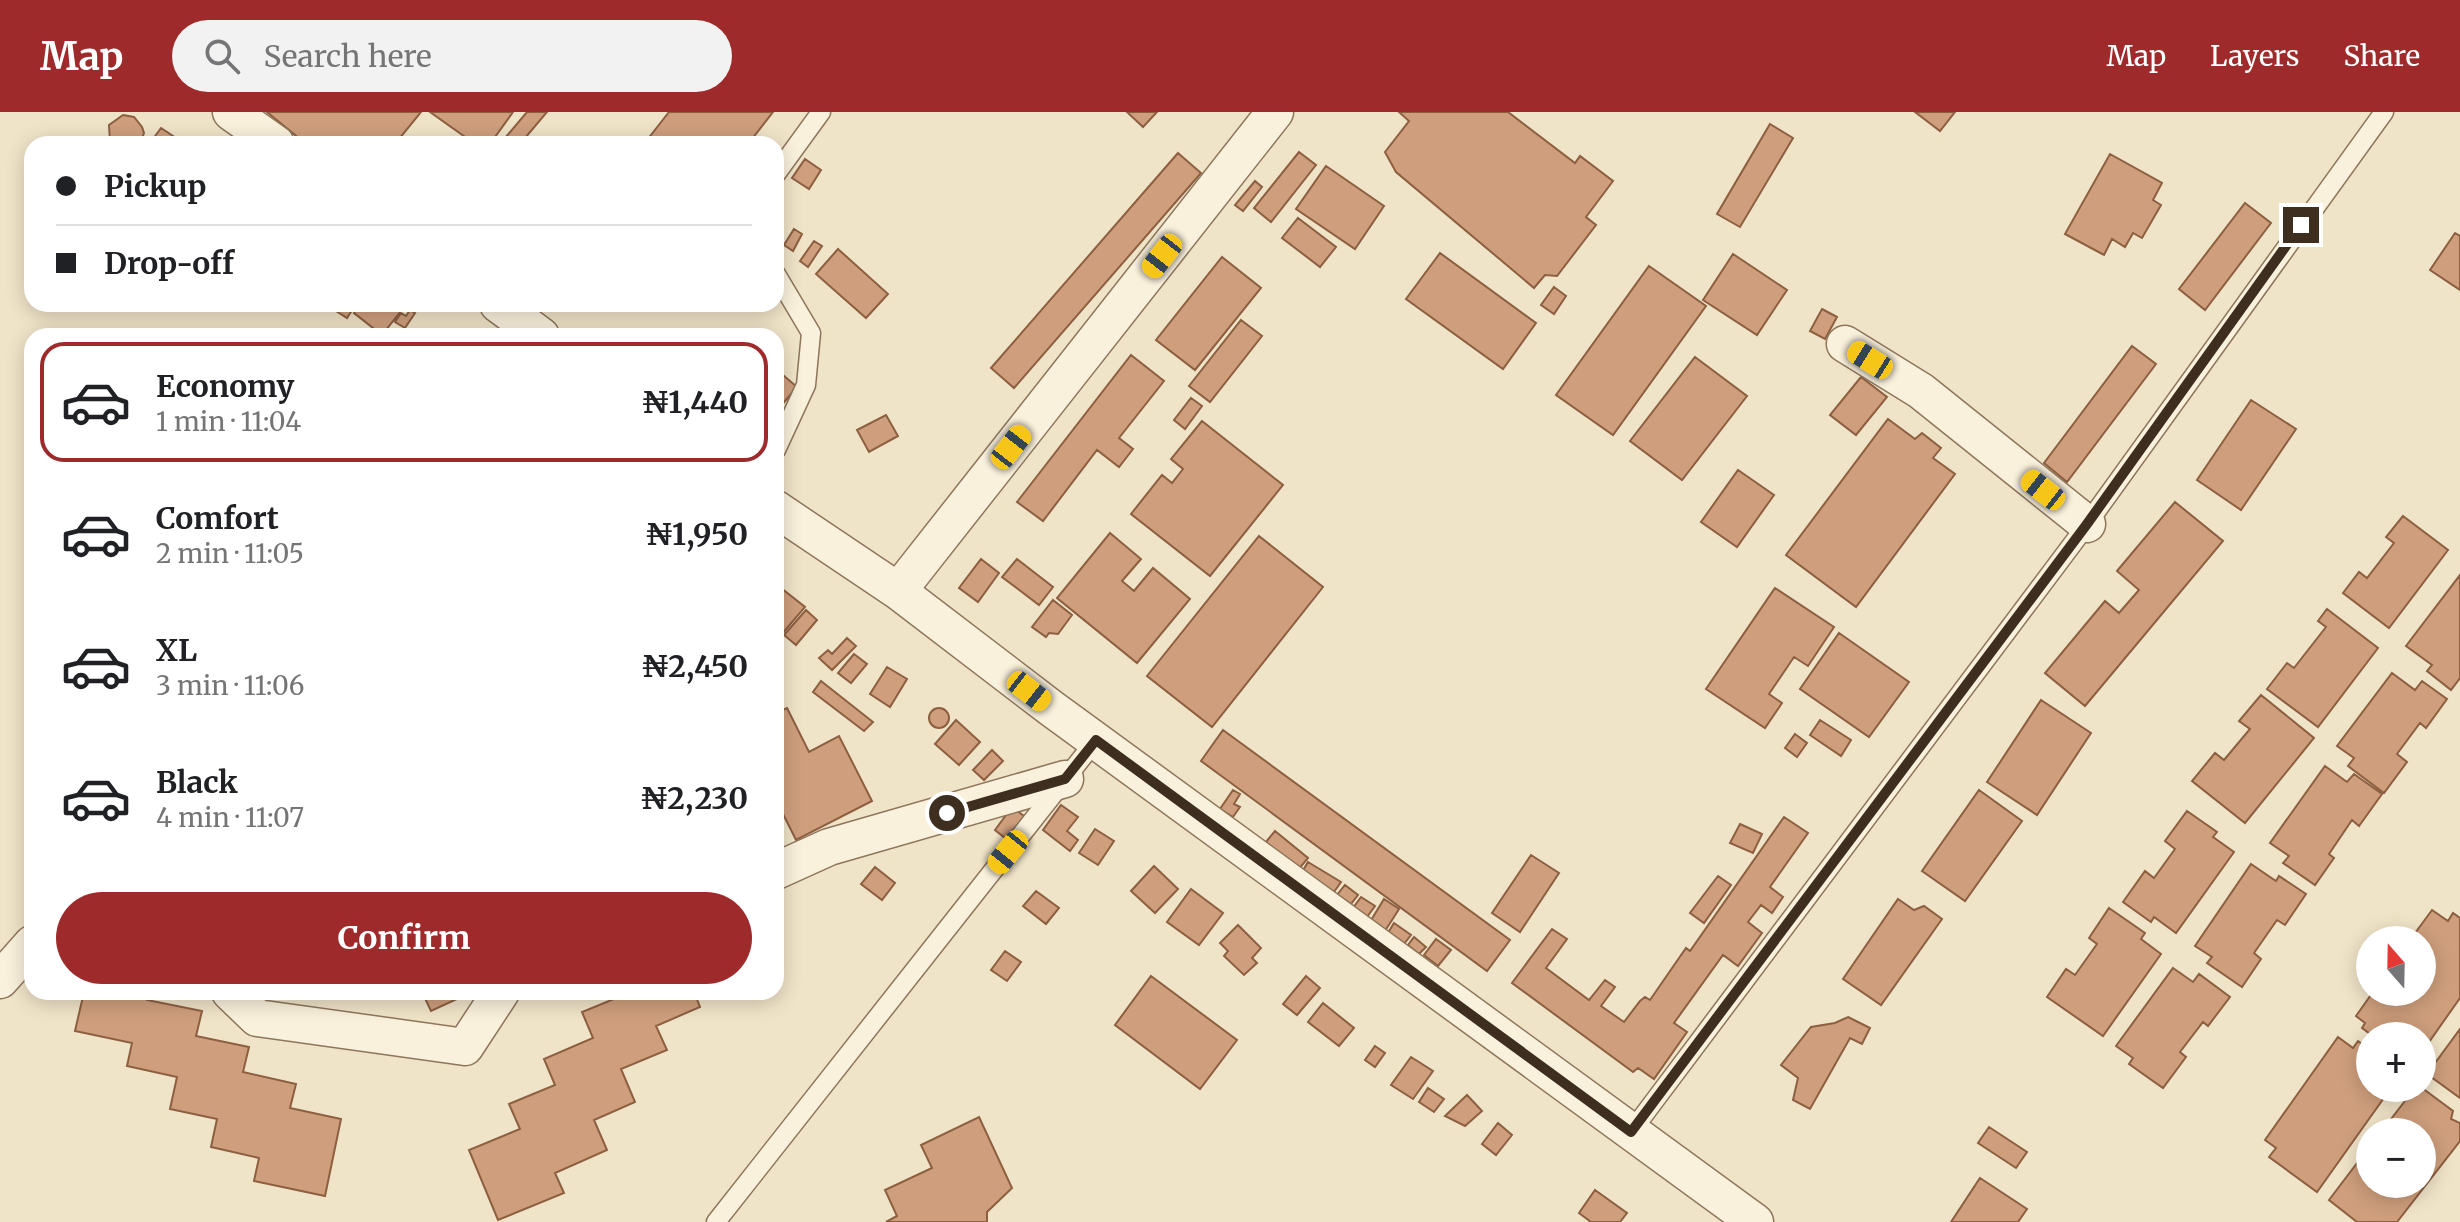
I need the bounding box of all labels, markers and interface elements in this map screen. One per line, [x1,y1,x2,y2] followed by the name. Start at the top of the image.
[172,20,732,92] search box
[40,33,124,80] text: Map
[200,34,244,78] icon: search
[264,37,432,75] text: Search here
[2106,38,2166,74] text: Map
[2210,38,2299,74] text: Layers
[2343,38,2420,74] text: Share
[104,167,206,205] text: Pickup
[2283,207,2319,243] route end
[1138,230,1186,282] car
[104,244,234,282] text: Drop-off
[1843,337,1897,383] car
[60,366,132,438] icon: car
[156,367,294,405] text: Economy
[641,383,748,421] text: ₦1,440
[156,405,301,438] text: 1 min · 11:04
[987,421,1035,473] car
[2017,466,2069,514] car
[60,498,132,570] icon: car
[156,499,279,537] text: Comfort
[645,515,748,553] text: ₦1,950
[156,537,304,570] text: 2 min · 11:05
[60,630,132,702] icon: car
[156,631,197,669] text: XL
[641,647,748,685] text: ₦2,450
[1003,667,1055,715] car
[156,669,304,702] text: 3 min · 11:06
[60,762,132,834] icon: car
[156,763,238,801] text: Black
[640,779,748,817] text: ₦2,230
[929,795,965,831] route start
[156,801,304,834] text: 4 min · 11:07
[984,826,1032,878] car
[56,892,752,984] button: Confirm
[2356,926,2436,1006] north arrow
[2356,926,2436,1198] map controls
[2356,1022,2436,1102] button: +
[2356,1118,2436,1198] button: −

